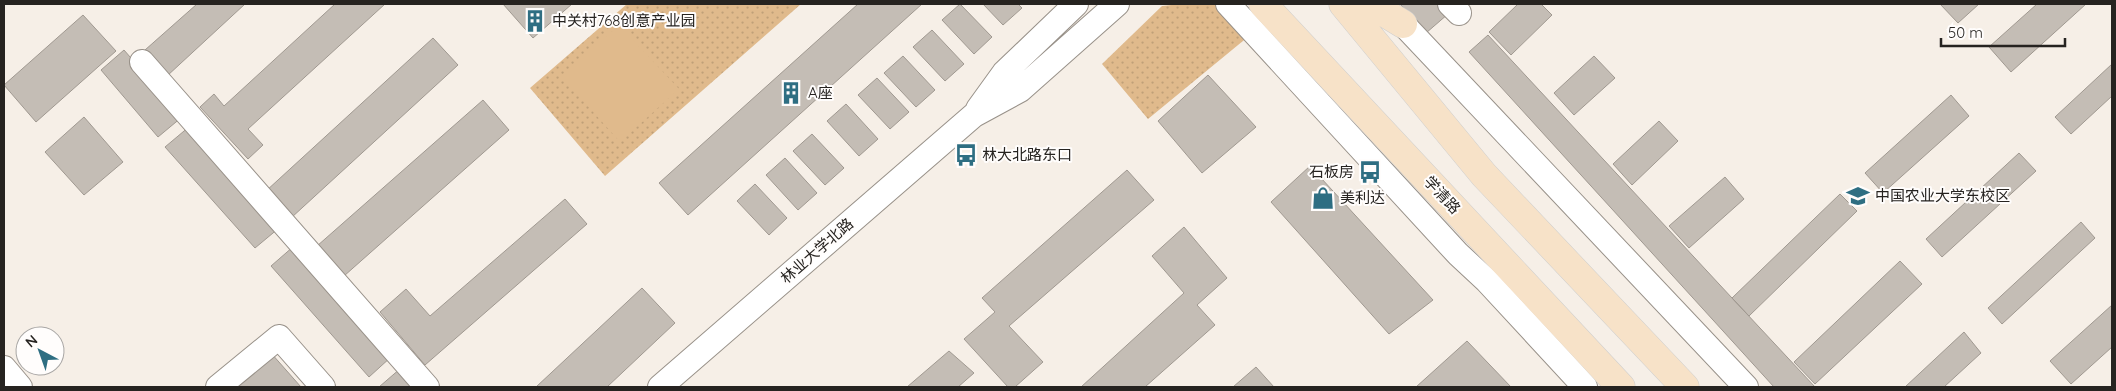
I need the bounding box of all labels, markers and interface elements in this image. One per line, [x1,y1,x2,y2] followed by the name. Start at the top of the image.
[522,8,548,34] building icon: 中关村768创意产业园
[552,11,695,30] place label: 中关村768创意产业园
[1941,15,2065,47] scale bar
[1948,23,1983,42] text: 50 m
[778,80,804,106] building icon: A座
[808,83,833,102] place label: A座
[953,142,979,168] bus stop icon: 林大北路东口
[982,145,1072,164] place label: 林大北路东口
[1357,159,1383,185] bus stop icon: 石板房
[1309,162,1354,181] place label: 石板房
[1420,172,1465,218] street label: 学清路
[1845,183,1871,209] school or university icon: 中国农业大学东校区
[1310,185,1336,211] shop icon: 美利达
[1875,186,2010,205] place label: 中国农业大学东校区
[1340,188,1385,207] place label: 美利达
[776,214,857,287] street label: 林业大学北路
[15,326,65,376] north arrow
[22,331,41,351] text: N

